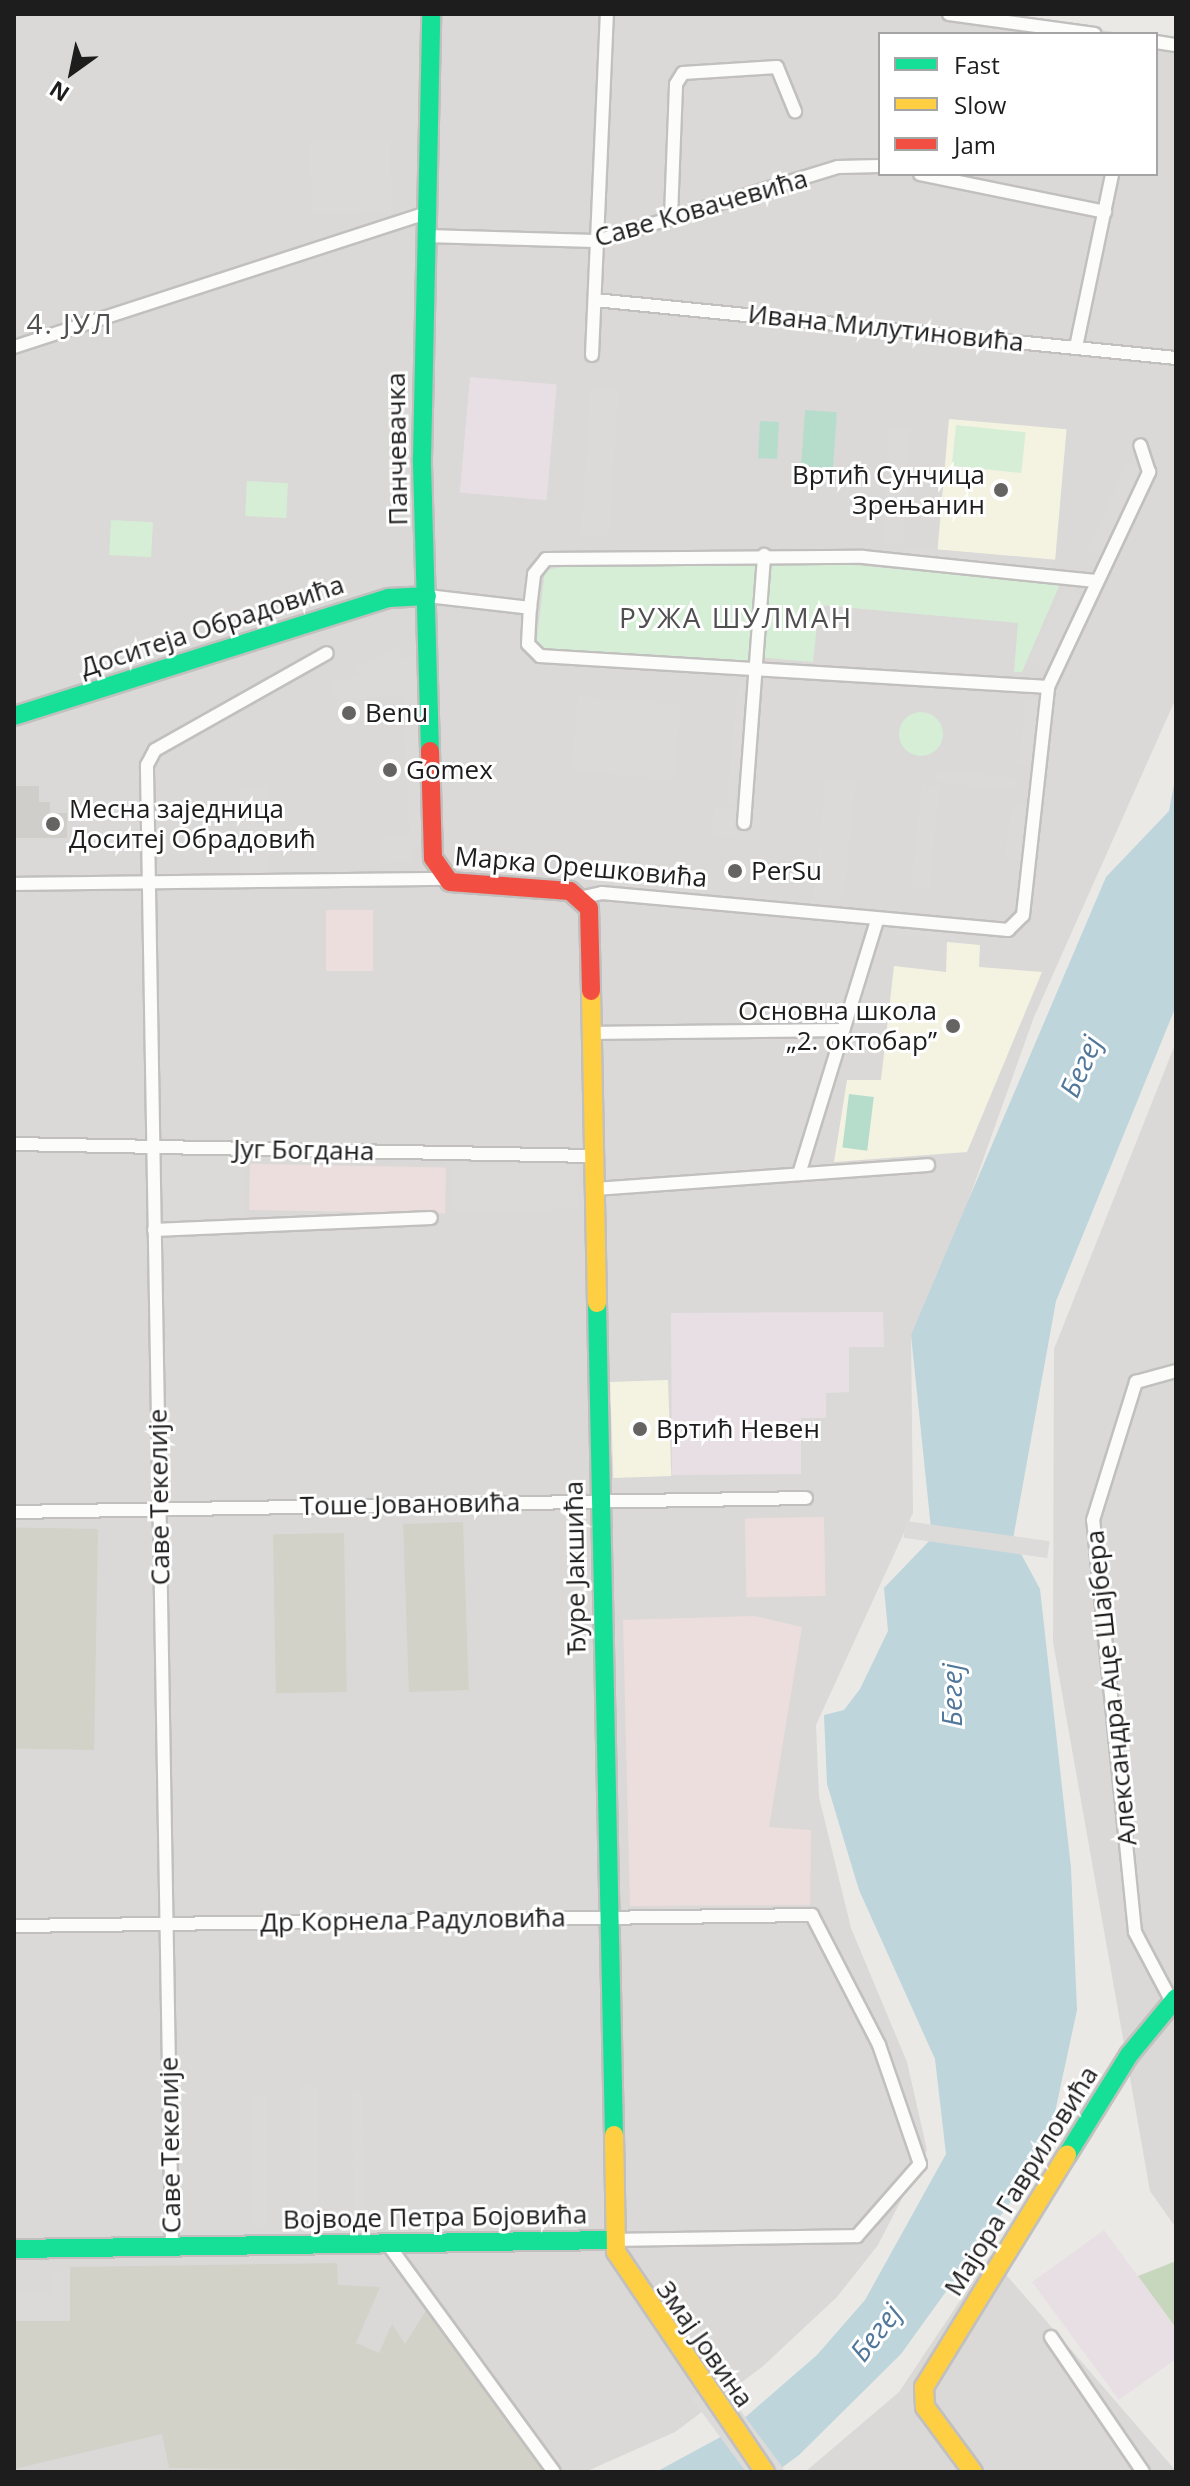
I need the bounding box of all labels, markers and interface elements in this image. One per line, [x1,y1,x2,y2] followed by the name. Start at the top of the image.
[32,32,112,112] north arrow
[878,32,1158,176] legend
[954,48,1000,81] text: Fast
[43,75,75,110] text: N
[954,88,1006,121] text: Slow
[954,128,996,161] text: Jam
[591,163,811,253] street label: Саве Ковачевића
[746,298,1026,358] street label: Ивана Милутиновића
[26,306,114,340] district label: 4. ЈУЛ
[380,372,414,526] street label: Панчевачка
[792,459,985,520] place label: Вртић Сунчица Зрењанин
[992,481,1010,499] marker: Вртић Сунчица Зрењанин
[76,569,348,683] street label: Доситеја Обрадовића
[619,600,853,634] district label: РУЖА ШУЛМАН
[365,697,428,729] place label: Benu
[340,704,358,722] marker: Benu
[406,754,493,786] place label: Gomex
[381,761,399,779] marker: Gomex
[69,793,316,854] place label: Месна заједница Доситеј Обрадовић
[44,815,62,833] marker: Месна заједница Доситеј Обрадовић
[454,840,708,894] street label: Марка Орешковића
[751,855,822,887] place label: PerSu
[726,862,744,880] marker: PerSu
[738,995,937,1056] place label: Основна школа „2. октобар”
[944,1017,962,1035] marker: Основна школа „2. октобар”
[1052,1030,1108,1102] water label: Бегеј
[233,1133,375,1167] street label: Југ Богдана
[142,1408,176,1586] street label: Саве Текелије
[656,1413,820,1445] place label: Вртић Невен
[631,1420,649,1438] marker: Вртић Невен
[558,1481,592,1655] street label: Ђуре Јакшића
[300,1486,520,1522] street label: Тоше Јовановића
[1079,1529,1143,1847] street label: Александра Аце Шајбера
[934,1663,968,1727] water label: Бегеј
[260,1902,566,1938] street label: Др Корнела Радуловића
[153,2056,187,2234] street label: Саве Текелије
[938,2060,1104,2302] street label: Мајора Гавриловића
[283,2199,587,2235] street label: Војводе Петра Бојовића
[650,2275,760,2413] street label: Змај Јовина
[842,2297,908,2367] water label: Бегеј

